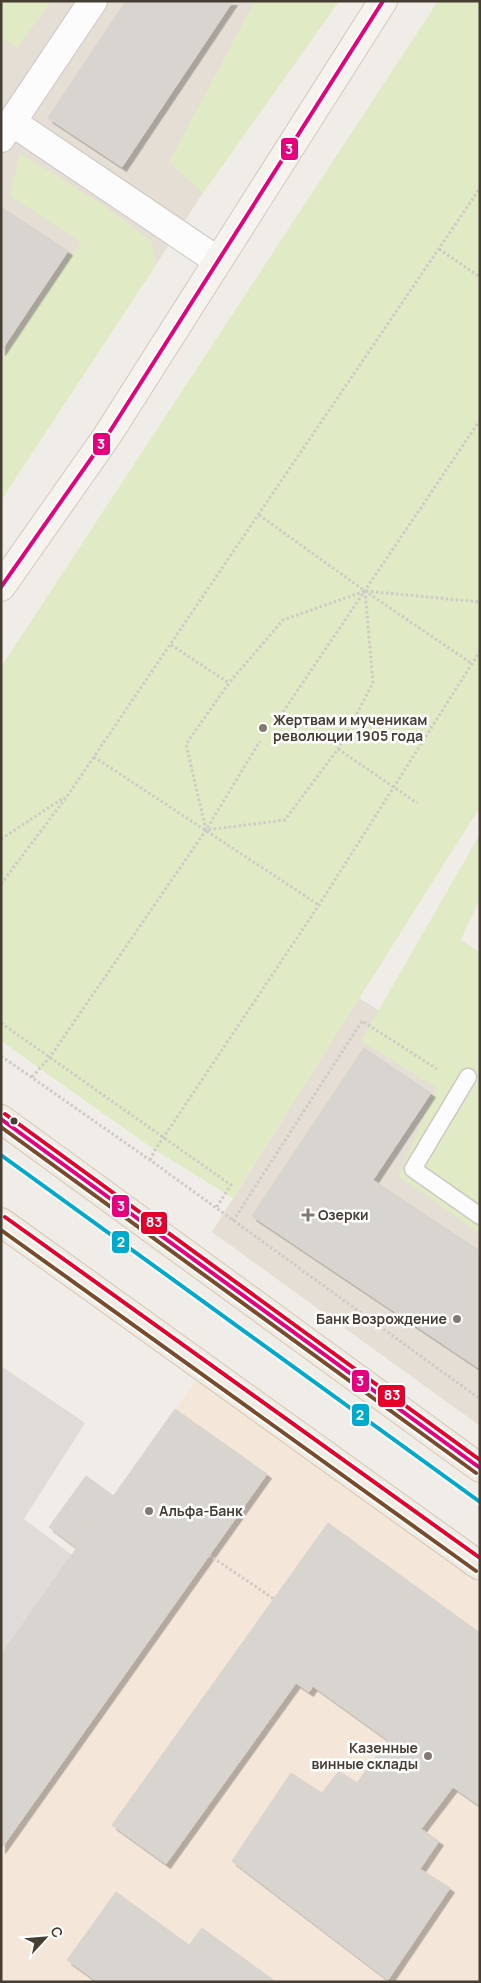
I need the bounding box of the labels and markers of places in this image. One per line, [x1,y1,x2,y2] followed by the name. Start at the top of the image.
[273,710,427,745] place label: Жертвам и мученикам революции 1905 года
[257,722,269,734] marker: Жертвам и мученикам революции 1905 года
[9,1116,19,1126] unlabelled marker
[318,1205,369,1224] place label: Озерки
[302,1209,314,1221] marker: Озерки
[316,1309,447,1328] place label: Банк Возрождение
[451,1313,463,1325] marker: Банк Возрождение
[159,1501,243,1520] place label: Альфа-Банк
[143,1505,155,1517] marker: Альфа-Банк
[311,1738,418,1773] place label: Казенные винные склады
[422,1750,434,1762] marker: Казенные винные склады

